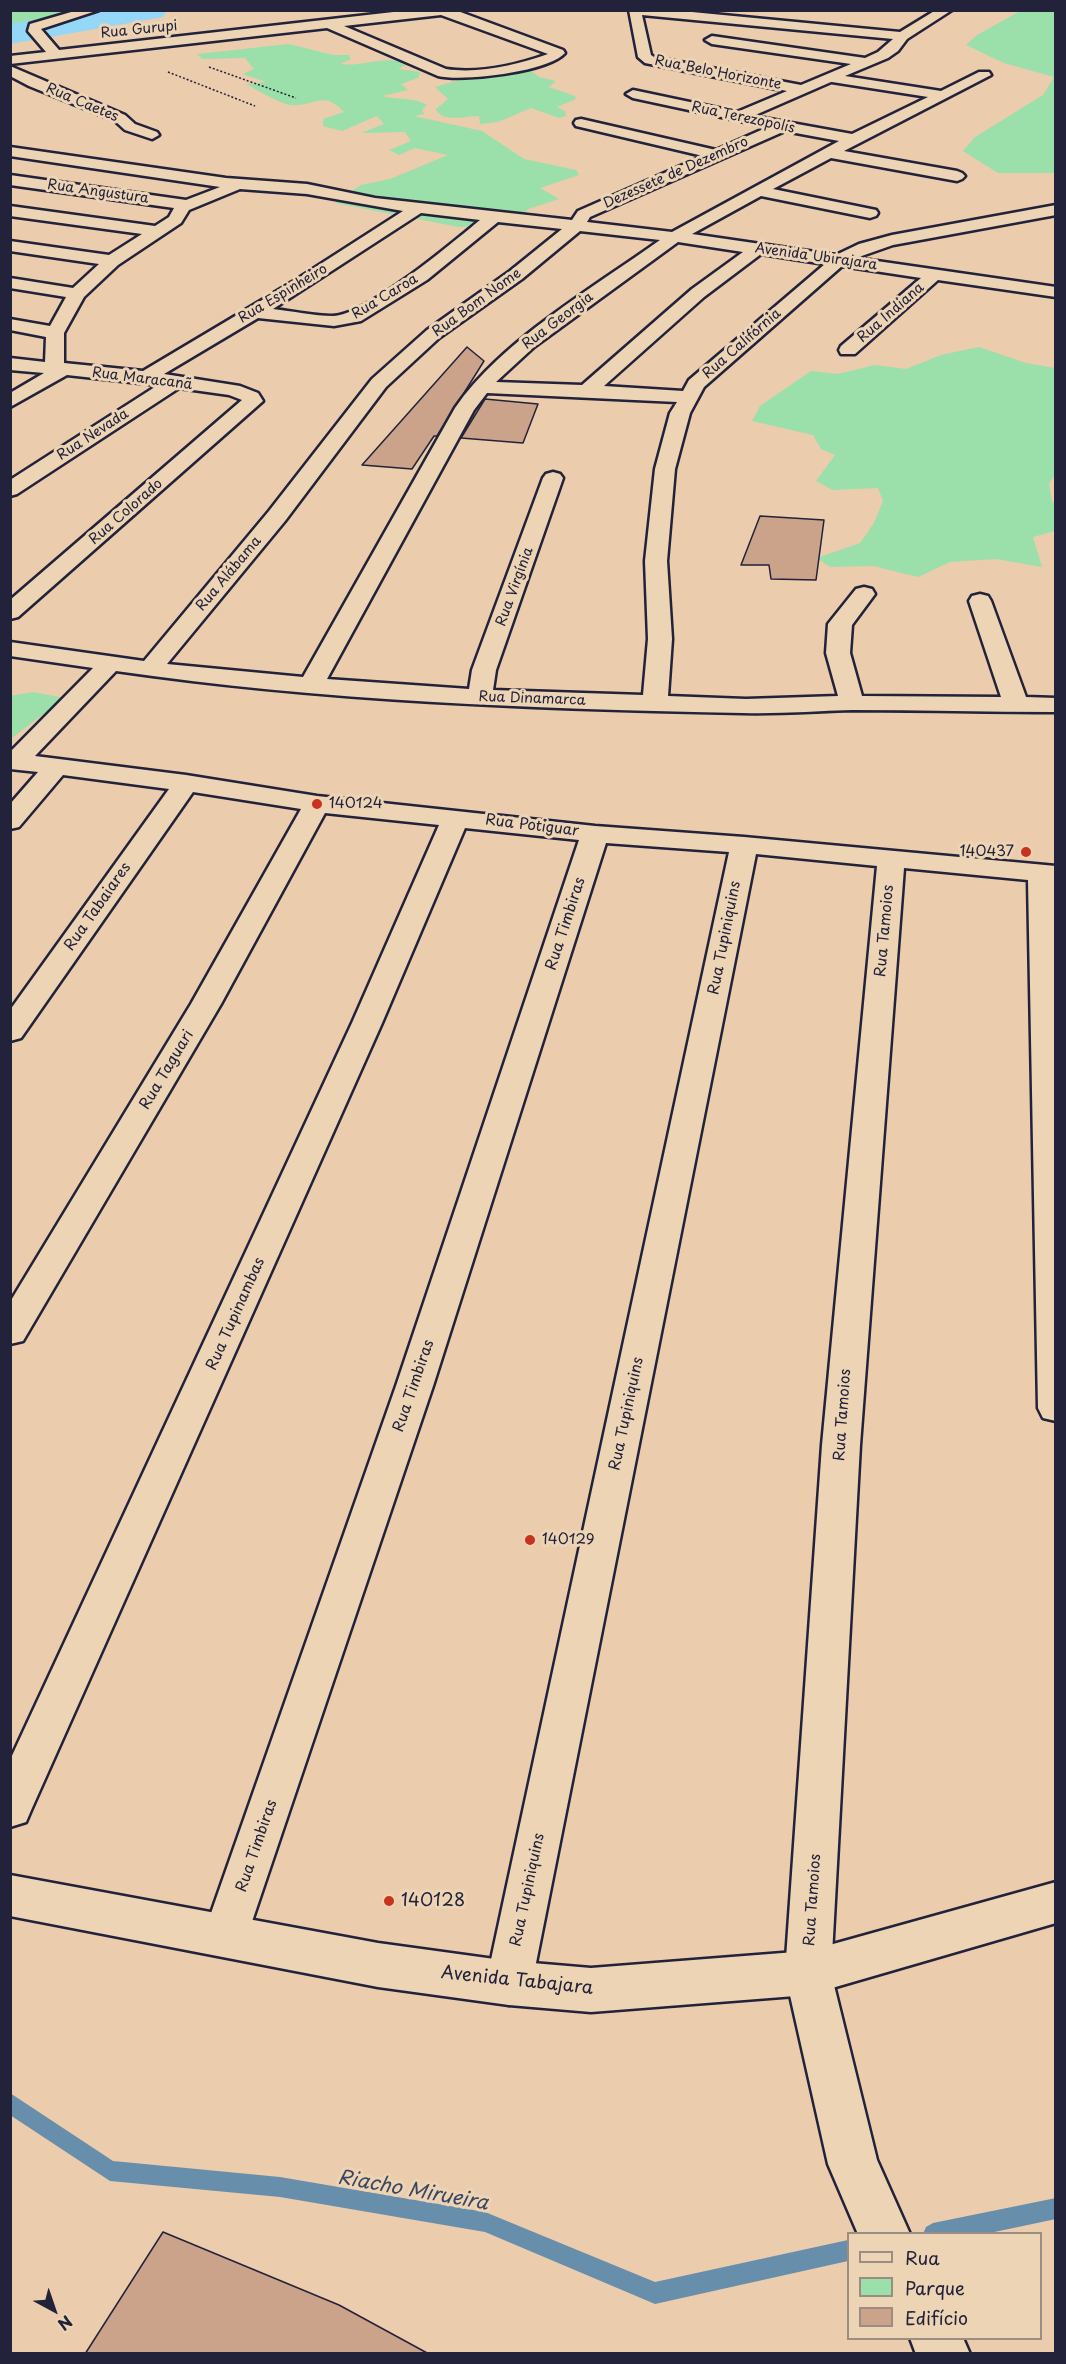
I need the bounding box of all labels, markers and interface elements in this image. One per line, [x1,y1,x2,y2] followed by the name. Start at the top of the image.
[100,18,178,42] street label: Rua Gurupi
[653,52,783,94] street label: Rua Belo Horizonte
[43,80,121,126] street label: Rua Caetes
[690,99,796,137] street label: Rua Terezopolis
[601,134,751,212] street label: Dezessete de Dezembro
[46,177,150,207] street label: Rua Angustura
[754,240,878,274] street label: Avenida Ubirajara
[235,261,331,327] street label: Rua Espinheiro
[429,265,525,341] street label: Rua Bom Nome
[349,271,421,323] street label: Rua Caroa
[854,280,928,346] street label: Rua Indiana
[519,289,597,353] street label: Rua Georgia
[699,305,785,383] street label: Rua Califórnia
[91,365,193,393] street label: Rua Maracanã
[54,406,132,464] street label: Rua Nevada
[86,476,166,548] street label: Rua Colorado
[193,533,265,615] street label: Rua Alábama
[493,545,537,629] street label: Rua Virgínia
[478,689,586,709] street label: Rua Dinamarca
[329,795,383,813] place label: 140124
[310,797,324,811] marker: 140124
[484,811,580,841] street label: Rua Potiguar
[960,843,1014,861] place label: 140437
[1019,845,1033,859] marker: 140437
[61,859,135,955] street label: Rua Tabaiares
[543,875,589,973] street label: Rua Timbiras
[705,880,745,996] street label: Rua Tupiniquins
[872,884,898,978] street label: Rua Tamoios
[136,1027,198,1113] street label: Rua Taguari
[203,1255,269,1373] street label: Rua Tupinambas
[390,1337,438,1435] street label: Rua Timbiras
[606,1356,648,1472] street label: Rua Tupiniquins
[831,1368,855,1462] street label: Rua Tamoios
[542,1531,595,1549] place label: 140129
[523,1533,537,1547] marker: 140129
[233,1797,281,1895] street label: Rua Timbiras
[507,1832,549,1948] street label: Rua Tupiniquins
[801,1853,825,1947] street label: Rua Tamoios
[401,1890,465,1912] place label: 140128
[382,1894,396,1908] marker: 140128
[440,1962,594,2000] street label: Avenida Tabajara
[336,2166,490,2216] water label: Riacho Mirueira
[847,2232,1042,2340] legend
[905,2244,940,2271] text: Rua
[905,2274,965,2301] text: Parque
[24,2280,84,2340] north arrow
[905,2304,968,2331] text: Edifício
[53,2311,78,2337] text: N

